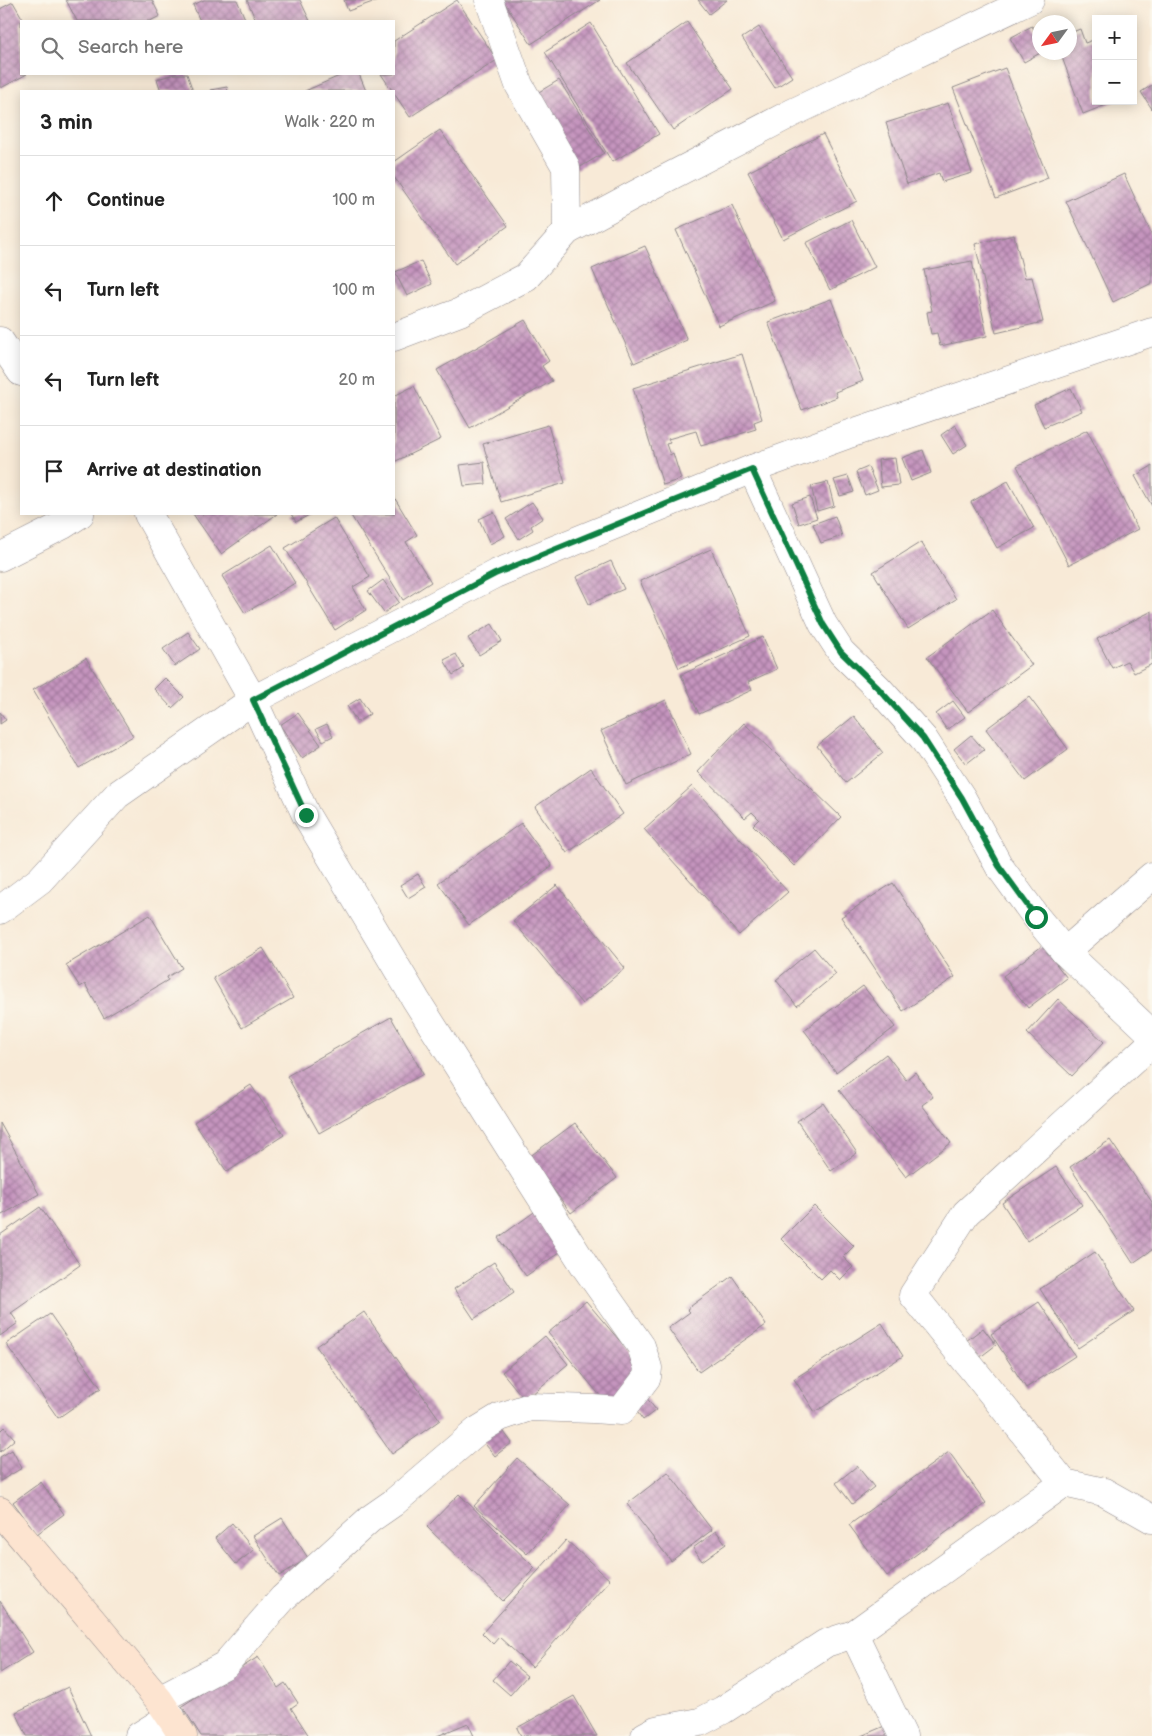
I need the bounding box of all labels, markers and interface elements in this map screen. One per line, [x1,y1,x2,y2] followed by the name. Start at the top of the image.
[1032,15,1077,60] north arrow
[1092,15,1137,105] map controls
[1092,15,1137,60] button: +
[20,20,395,75] search box
[38,34,66,62] icon: search
[78,36,183,59] text: Search here
[1092,60,1137,105] button: −
[40,110,93,135] text: 3 min
[285,113,375,132] text: Walk · 220 m
[40,187,68,215] icon: ahead
[87,189,165,212] text: Continue
[332,191,375,210] text: 100 m
[40,277,68,305] icon: left
[87,279,159,302] text: Turn left
[332,281,375,300] text: 100 m
[40,367,68,395] icon: left
[87,369,159,392] text: Turn left
[339,371,375,390] text: 20 m
[40,457,68,485] icon: arrive
[87,459,262,482] text: Arrive at destination
[295,804,318,827] route end
[1025,906,1048,929] route start

